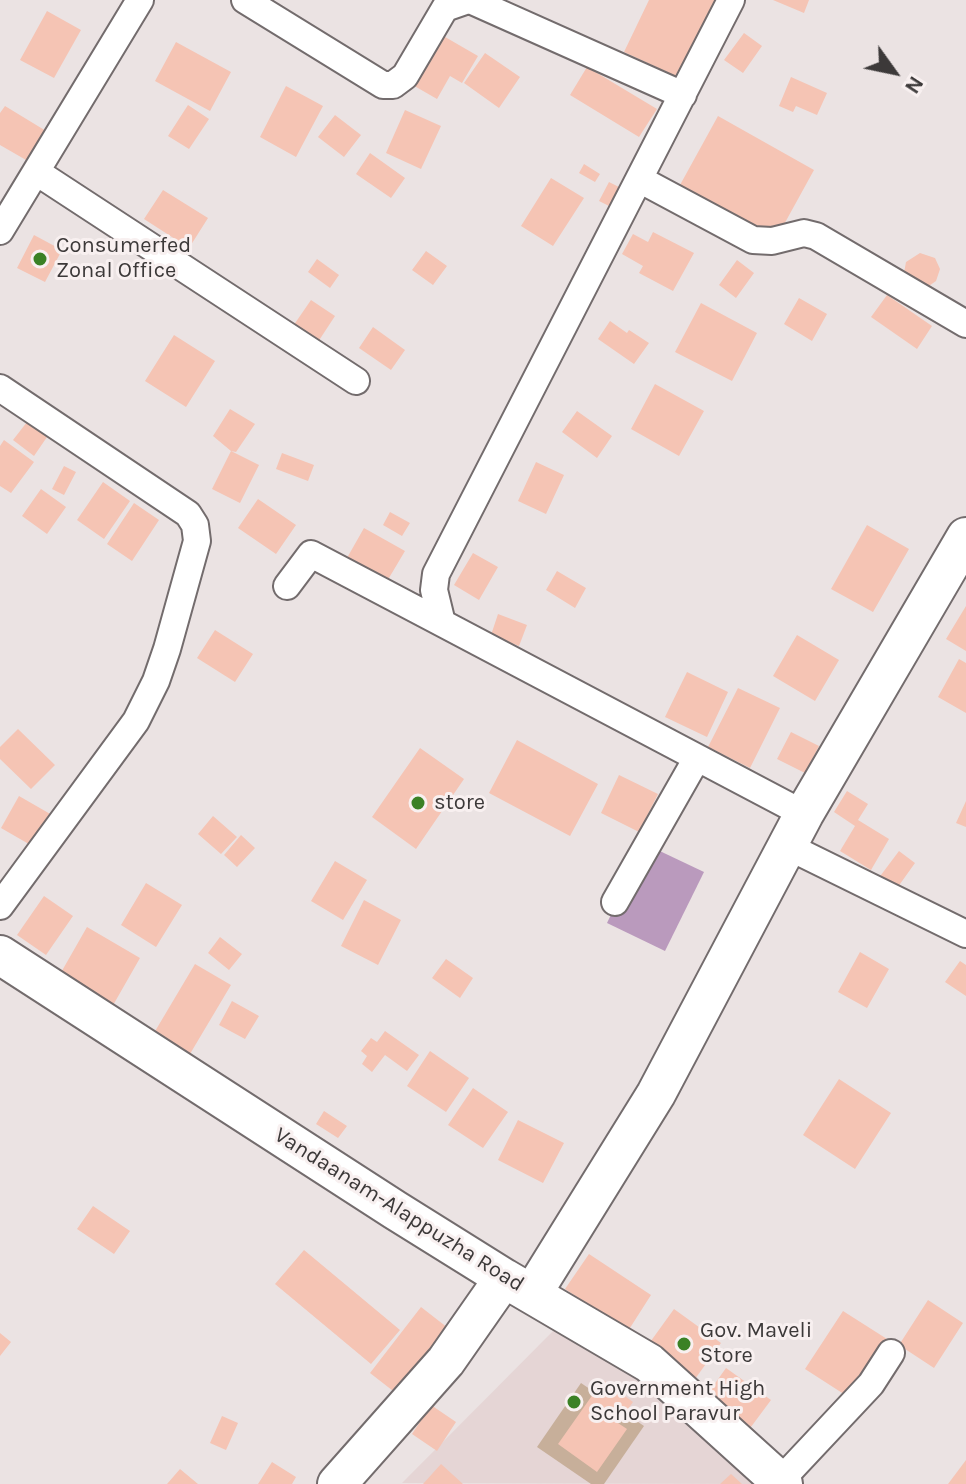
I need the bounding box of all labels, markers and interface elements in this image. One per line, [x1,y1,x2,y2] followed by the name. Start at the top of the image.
[854,32,934,112] north arrow
[899,71,929,99] text: N
[56,233,191,284] place label: Consumerfed Zonal Office
[31,250,49,268] marker: Consumerfed Zonal Office
[434,790,485,816] place label: store
[409,794,427,812] marker: store
[269,1122,529,1298] street label: Vandaanam-Alappuzha Road
[700,1318,812,1370] place label: Gov. Maveli Store
[675,1335,693,1353] marker: Gov. Maveli Store
[590,1376,765,1428] place label: Government High School Paravur
[565,1393,583,1411] marker: Government High School Paravur

